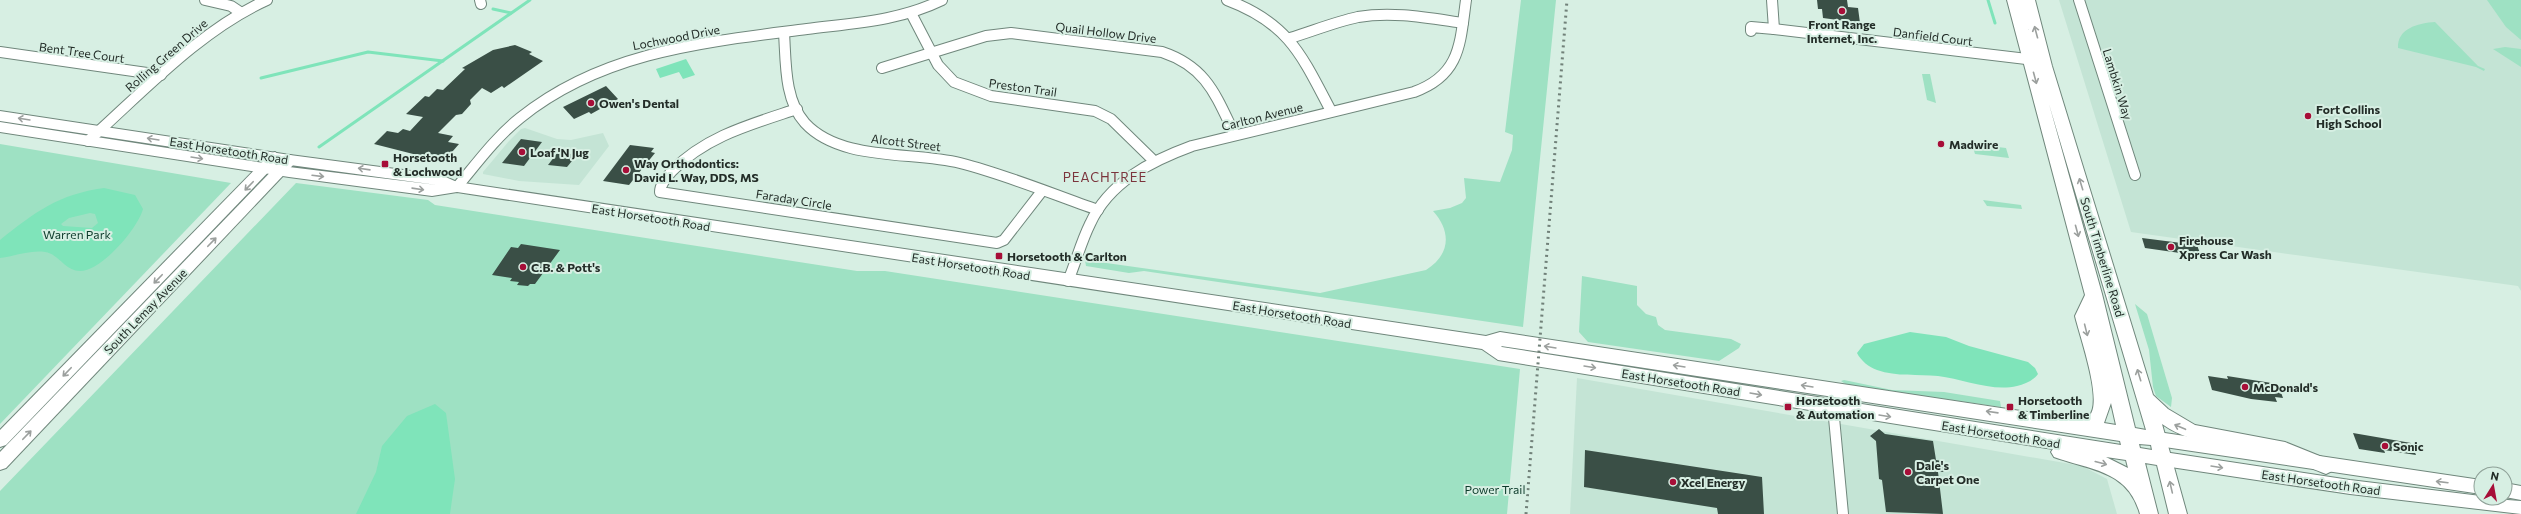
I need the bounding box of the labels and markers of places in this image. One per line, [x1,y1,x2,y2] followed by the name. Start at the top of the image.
[1837,6,1847,16] marker: Front Range Internet, Inc.
[1807,17,1877,45] place label: Front Range Internet, Inc.
[599,96,679,110] place label: Owen's Dental
[586,98,596,108] marker: Owen's Dental
[2316,102,2382,130] place label: Fort Collins High School
[2303,111,2313,121] marker: Fort Collins High School
[1949,137,1998,151] place label: Madwire
[1936,139,1946,149] marker: Madwire
[530,145,589,160] place label: Loaf 'N Jug
[517,147,527,157] marker: Loaf 'N Jug
[393,150,462,178] place label: Horsetooth & Lochwood
[634,156,759,184] place label: Way Orthodontics: David L. Way, DDS, MS
[380,159,390,169] marker: Horsetooth & Lochwood
[621,165,631,175] marker: Way Orthodontics: David L. Way, DDS, MS
[2179,233,2272,261] place label: Firehouse Xpress Car Wash
[2166,242,2176,252] marker: Firehouse Xpress Car Wash
[1007,249,1127,263] place label: Horsetooth & Carlton
[994,251,1004,261] marker: Horsetooth & Carlton
[531,260,601,274] place label: C.B. & Pott's
[518,262,528,272] marker: C.B. & Pott's
[2253,380,2319,394] place label: McDonald's
[2240,382,2250,392] marker: McDonald's
[1796,393,1874,421] place label: Horsetooth & Automation
[2018,393,2089,421] place label: Horsetooth & Timberline
[1783,402,1793,412] marker: Horsetooth & Automation
[2005,402,2015,412] marker: Horsetooth & Timberline
[2393,439,2424,453] place label: Sonic
[2380,441,2390,451] marker: Sonic
[1916,458,1979,486] place label: Dale's Carpet One
[1903,467,1913,477] marker: Dale's Carpet One
[1681,475,1746,489] place label: Xcel Energy
[1668,477,1678,487] marker: Xcel Energy

